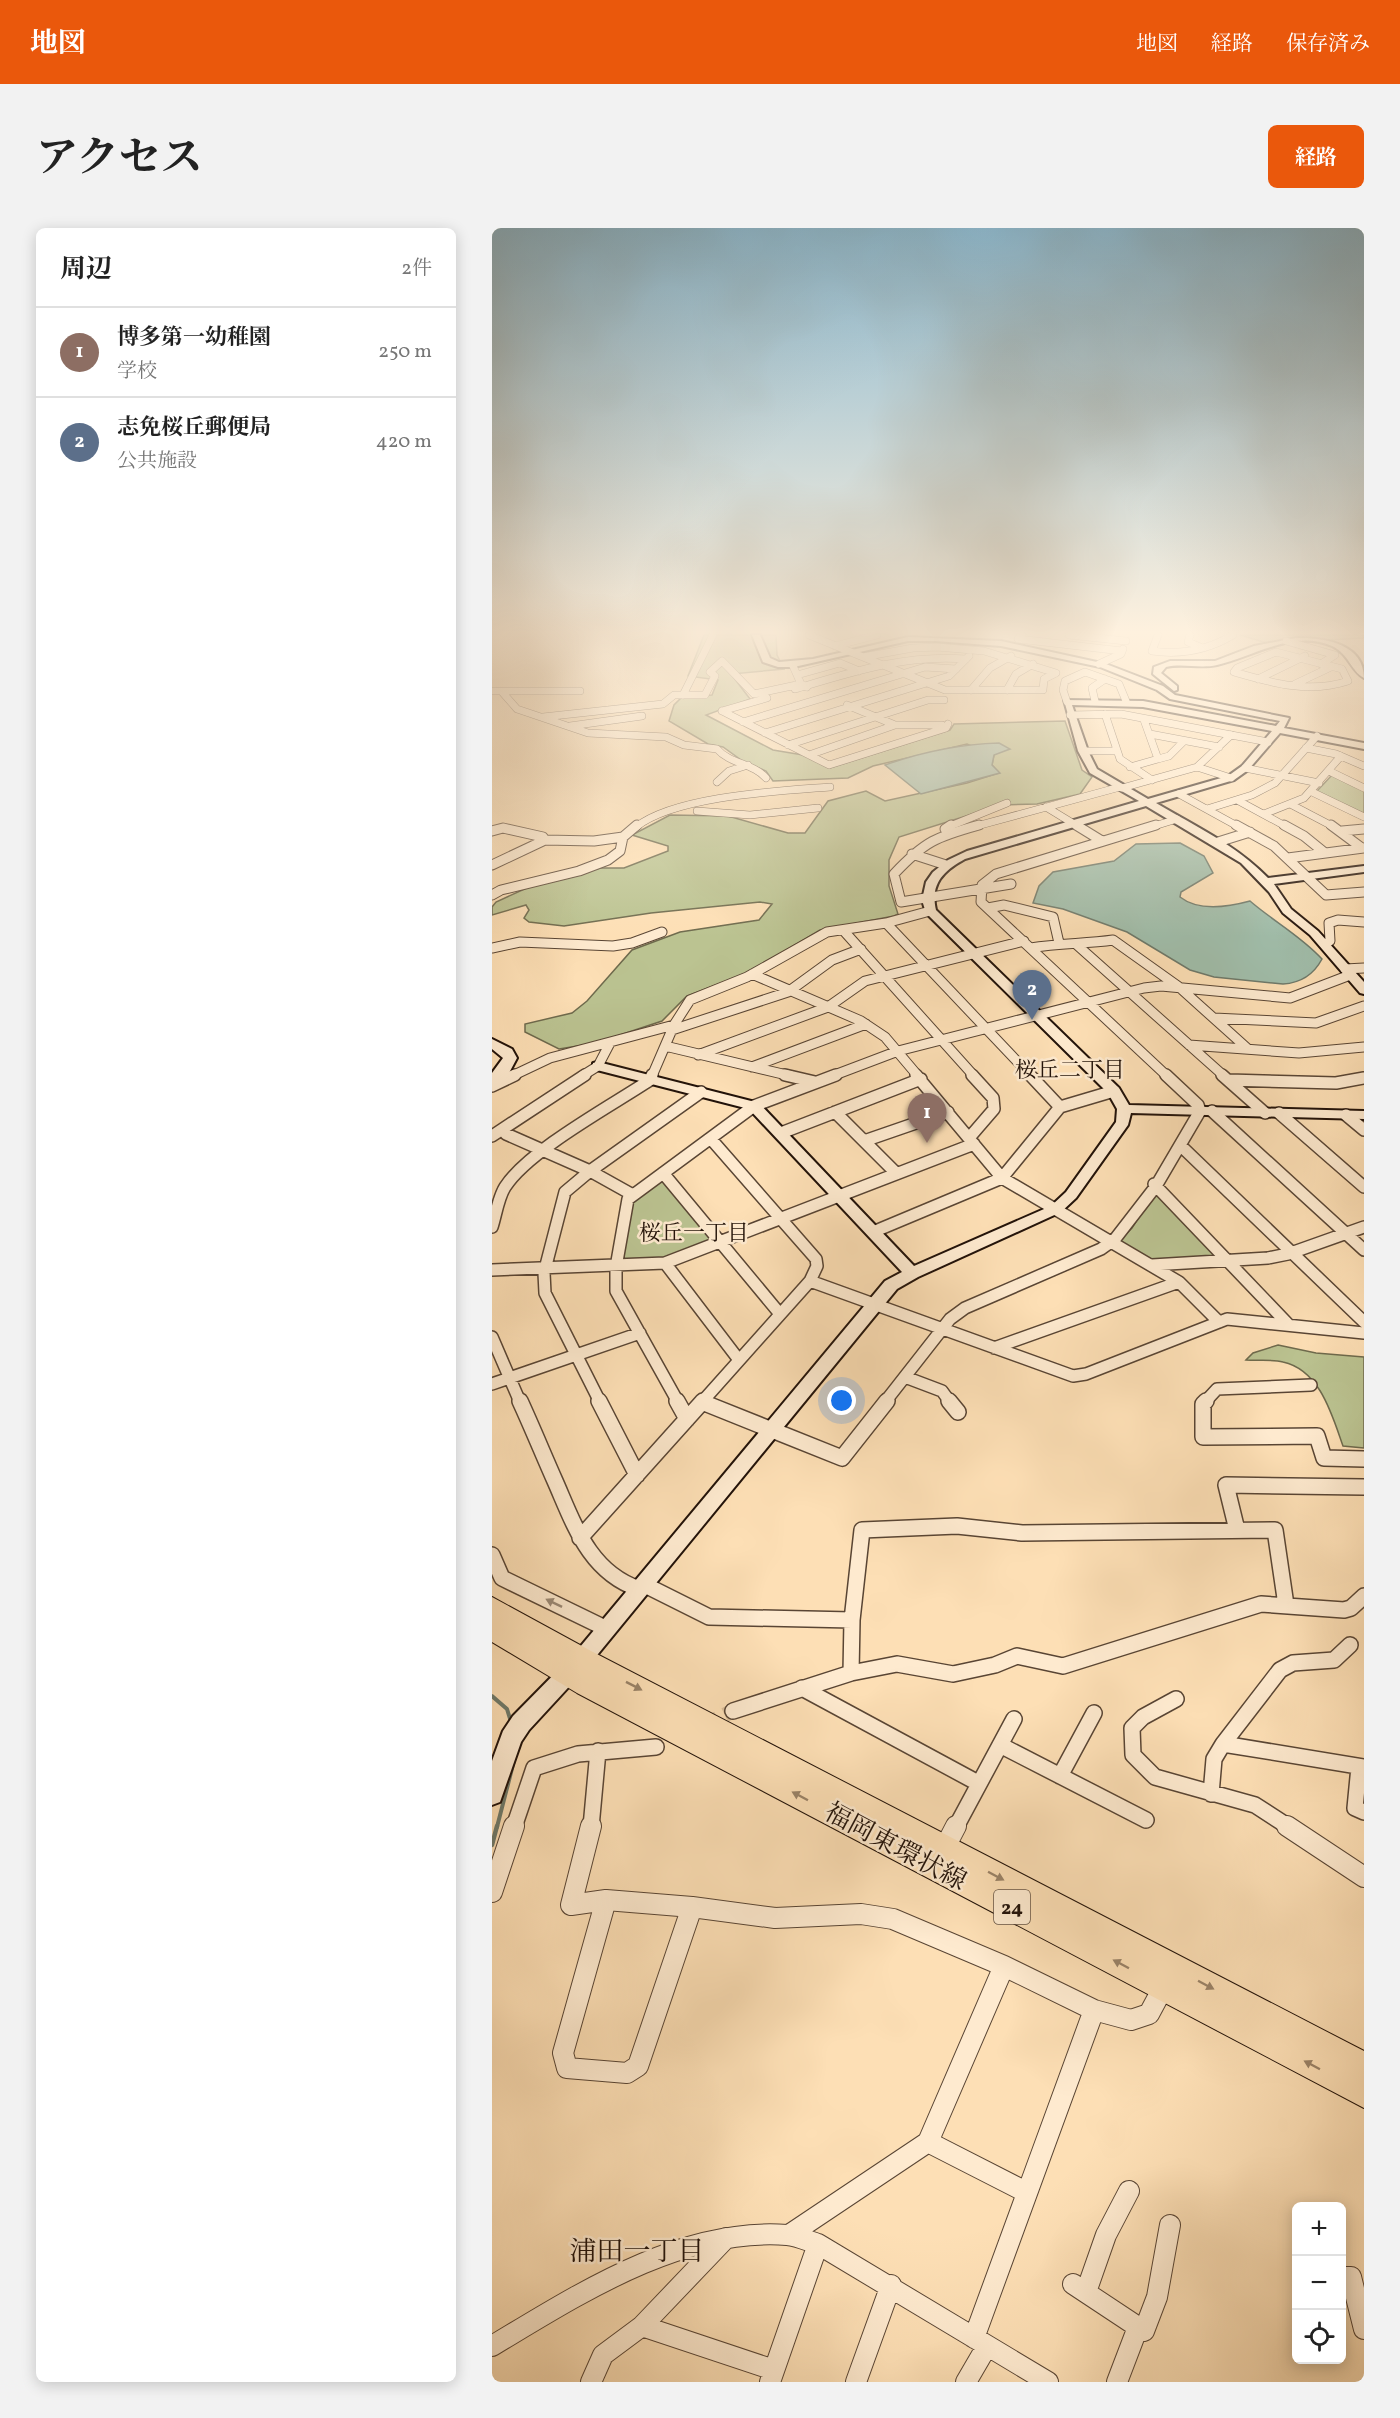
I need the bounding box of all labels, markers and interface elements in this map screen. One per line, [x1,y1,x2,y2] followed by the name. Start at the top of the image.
[30,25,86,64] text: 地図
[1136,30,1178,59] text: 地図
[1211,30,1253,59] text: 経路
[1286,30,1370,59] text: 保存済み
[1268,125,1364,188] button: 経路
[36,131,203,190] text: アクセス
[60,252,112,288] text: 周辺
[401,255,432,283] text: 2件
[117,323,271,354] text: 博多第一幼稚園
[75,338,84,366] text: 1
[378,338,432,366] text: 250 m
[117,358,157,386] text: 学校
[117,413,271,444] text: 志免桜丘郵便局
[74,428,85,456] text: 2
[376,428,432,456] text: 420 m
[117,448,197,476] text: 公共施設
[1012,970,1052,1020] pin: 2
[1015,1056,1125,1087] district label: 桜丘二丁目
[908,1094,946,1143] pin: 1
[639,1219,749,1250] district label: 桜丘一丁目
[827,1386,856,1415] your location
[545,1599,562,1608] one-way arrow
[626,1681,643,1691] one-way arrow
[791,1791,809,1801] one-way arrow
[818,1795,972,1900] street label: 福岡東環状線
[987,1870,1005,1880] one-way arrow
[994,1890,1030,1924] road number: 24
[1113,1959,1130,1969] one-way arrow
[1198,1980,1215,1990] one-way arrow
[1304,2060,1321,2070] one-way arrow
[1292,2202,1346,2364] map controls
[1292,2202,1346,2256] button: +
[570,2234,705,2272] district label: 浦田一丁目
[1292,2256,1346,2310] button: −
[1292,2310,1346,2364] button: locate

